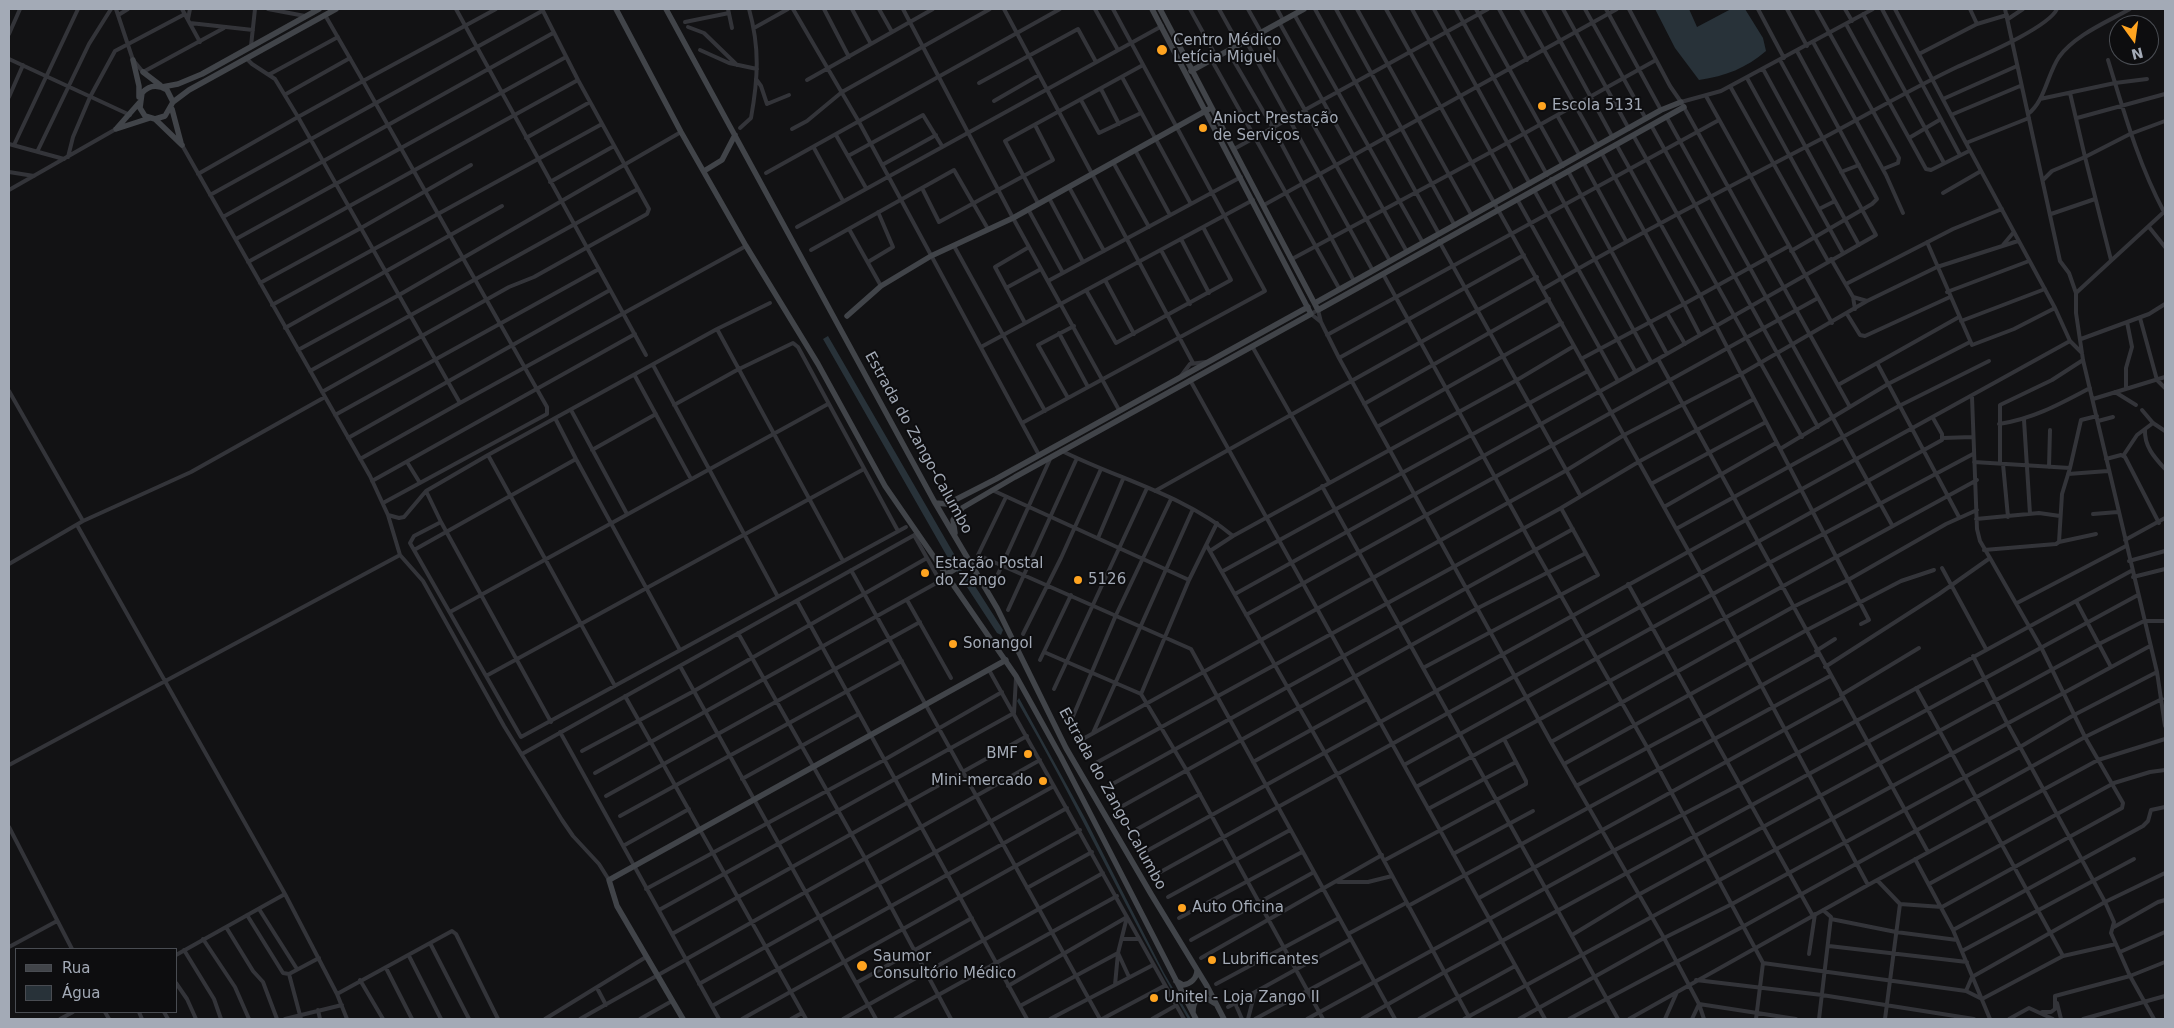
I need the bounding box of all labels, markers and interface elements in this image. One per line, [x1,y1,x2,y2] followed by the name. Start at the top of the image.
[2109,15,2159,65] north arrow
[1173,32,1281,67] place label: Centro Médico Letícia Miguel
[1155,43,1169,57] marker: Centro Médico Letícia Miguel
[2130,44,2145,63] text: N
[1552,97,1643,115] place label: Escola 5131
[1536,100,1548,112] marker: Escola 5131
[1213,110,1338,145] place label: Anioct Prestação de Serviços
[1197,122,1209,134] marker: Anioct Prestação de Serviços
[860,349,976,537] street label: Estrada do Zango-Calumbo
[935,555,1043,590] place label: Estação Postal do Zango
[919,567,931,579] marker: Estação Postal do Zango
[1088,571,1126,589] place label: 5126
[1072,574,1084,586] marker: 5126
[963,635,1033,653] place label: Sonangol
[947,638,959,650] marker: Sonangol
[1054,705,1170,893] street label: Estrada do Zango-Calumbo
[986,745,1018,763] place label: BMF
[1022,748,1034,760] marker: BMF
[931,772,1033,790] place label: Mini-mercado
[1037,775,1049,787] marker: Mini-mercado
[1192,899,1284,917] place label: Auto Oficina
[1176,902,1188,914] marker: Auto Oficina
[15,948,178,1013] legend
[873,948,1016,983] place label: Saumor Consultório Médico
[1222,951,1319,969] place label: Lubrificantes
[1206,954,1218,966] marker: Lubrificantes
[62,959,90,977] text: Rua
[855,959,869,973] marker: Saumor Consultório Médico
[62,984,100,1002] text: Água
[1164,989,1320,1007] place label: Unitel - Loja Zango II
[1148,992,1160,1004] marker: Unitel - Loja Zango II

